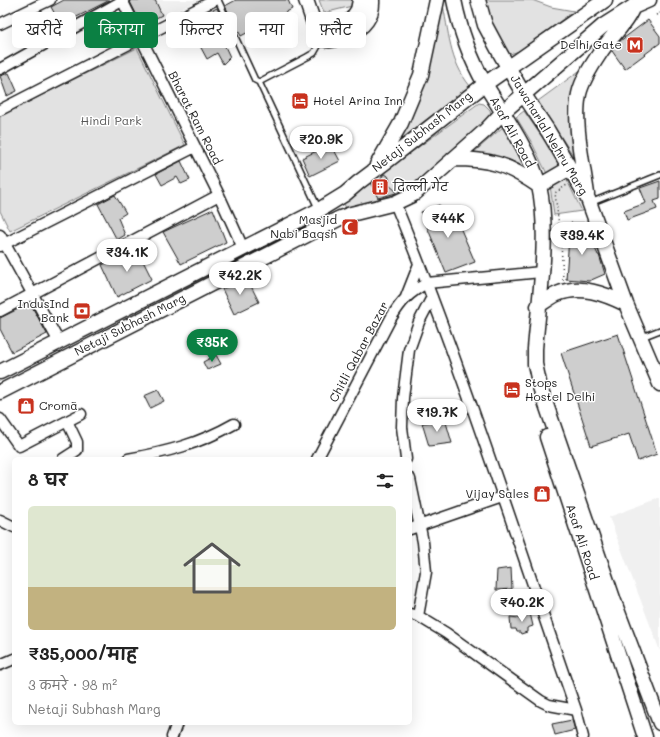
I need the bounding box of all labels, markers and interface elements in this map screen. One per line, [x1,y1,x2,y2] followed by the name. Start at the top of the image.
[12,12,76,48] chip: खरीदें
[84,12,158,48] chip: किराया
[166,12,237,48] chip: फ़िल्टर
[245,12,298,48] chip: नया
[306,12,366,48] chip: फ़्लैट
[625,35,645,55] metro station icon: Delhi Gate
[560,36,622,52] place label: Delhi Gate
[165,68,227,167] street label: Bharat Ram Road
[507,71,592,198] street label: Jawaharlal Nehru Marg
[368,87,475,175] street label: Netaji Subhash Marg
[290,91,310,111] hotel icon: Hotel Arina Inn
[313,92,403,108] place label: Hotel Arina Inn
[487,93,539,170] street label: Asaf Ali Road
[80,112,142,128] park label: Hindi Park
[288,126,354,160] pin: ₹20.9K
[299,130,343,147] text: ₹20.9K
[392,176,449,194] place label: दिल्ली गेट
[370,177,390,197] building icon: दिल्ली गेट
[424,205,472,239] pin: ₹44K
[431,209,465,226] text: ₹44K
[270,211,337,241] place label: Masjid Nabi Baqsh
[340,217,360,237] mosque icon: Masjid Nabi Baqsh
[549,222,615,256] pin: ₹39.4K
[559,226,605,243] text: ₹39.4K
[94,239,160,273] pin: ₹34.1K
[106,243,148,260] text: ₹34.1K
[207,262,273,296] pin: ₹42.2K
[218,266,262,283] text: ₹42.2K
[71,289,188,359] street label: Netaji Subhash Marg
[18,295,69,325] place label: IndusInd Bank
[325,298,391,405] street label: Chitli Qabar Bazar
[72,301,92,321] bank icon: IndusInd Bank
[188,329,236,363] pin: ₹35K
[196,333,228,350] text: ₹35K
[525,374,595,404] place label: Stops Hostel Delhi
[502,380,522,400] hotel icon: Stops Hostel Delhi
[16,396,36,416] shop icon: Cromā
[39,397,78,413] place label: Cromā
[404,399,470,433] pin: ₹19.7K
[416,403,458,420] text: ₹19.7K
[28,468,67,490] text: 8 घर
[374,470,396,492] icon: filters
[532,484,552,504] shop icon: Vijay Sales
[465,485,529,501] place label: Vijay Sales
[563,502,603,582] street label: Asaf Ali Road
[176,532,248,604] icon: home
[489,589,555,623] pin: ₹40.2K
[499,593,545,610] text: ₹40.2K
[28,642,137,664] text: ₹35,000/माह
[28,676,117,693] text: 3 कमरे · 98 m²
[28,700,160,717] text: Netaji Subhash Marg

